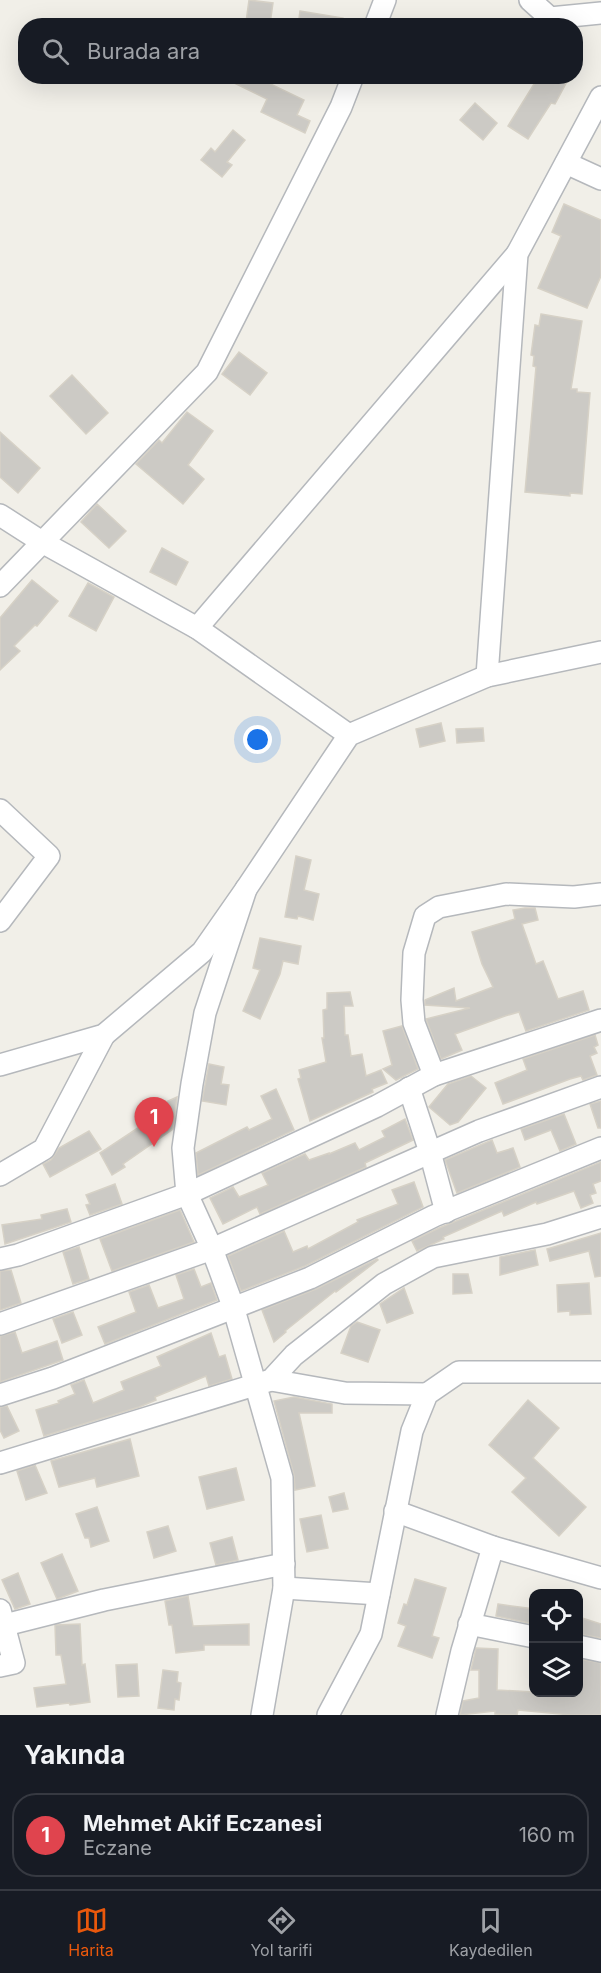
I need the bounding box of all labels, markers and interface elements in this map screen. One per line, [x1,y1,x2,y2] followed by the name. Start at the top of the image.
[18,18,583,84] search box
[39,35,72,68] icon: search
[87,38,200,64] text: Burada ara
[243,725,272,754] your location
[134,1098,174,1147] pin: 1
[529,1589,583,1697] map controls
[529,1589,583,1643] button: locate
[529,1643,583,1697] button: layers
[24,1739,125,1770] text: Yakında
[83,1810,322,1836] text: Mehmet Akif Eczanesi
[41,1823,50,1847] text: 1
[519,1823,575,1847] text: 160 m
[83,1836,152,1860] text: Eczane
[68,1904,114,1960] tab: Harita
[250,1904,312,1960] tab: Yol tarifi
[449,1904,533,1960] tab: Kaydedilen

